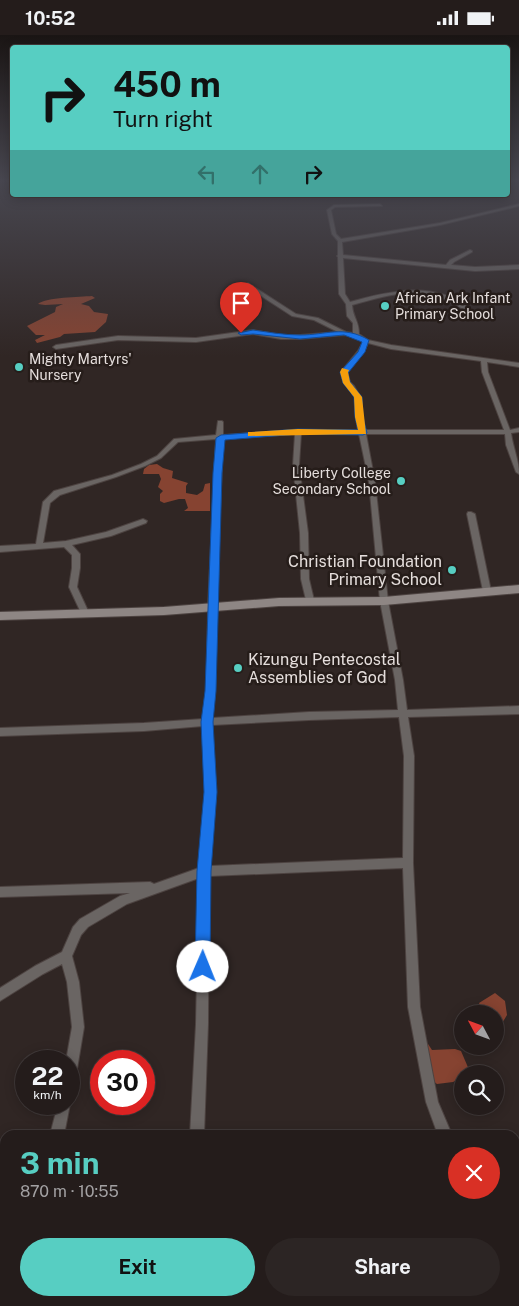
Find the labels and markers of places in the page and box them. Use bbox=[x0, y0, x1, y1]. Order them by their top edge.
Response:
pin bbox=[220, 282, 262, 333]
place label: African Ark Infant Primary School bbox=[395, 290, 511, 322]
marker: African Ark Infant Primary School bbox=[379, 300, 391, 312]
place label: Mighty Martyrs' Nursery bbox=[29, 351, 132, 383]
marker: Mighty Martyrs' Nursery bbox=[13, 361, 25, 373]
place label: Liberty College Secondary School bbox=[272, 465, 391, 497]
marker: Liberty College Secondary School bbox=[395, 475, 407, 487]
place label: Christian Foundation Primary School bbox=[288, 552, 442, 589]
marker: Christian Foundation Primary School bbox=[446, 564, 458, 576]
place label: Kizungu Pentecostal Assemblies of God bbox=[248, 650, 401, 687]
marker: Kizungu Pentecostal Assemblies of God bbox=[232, 662, 244, 674]

